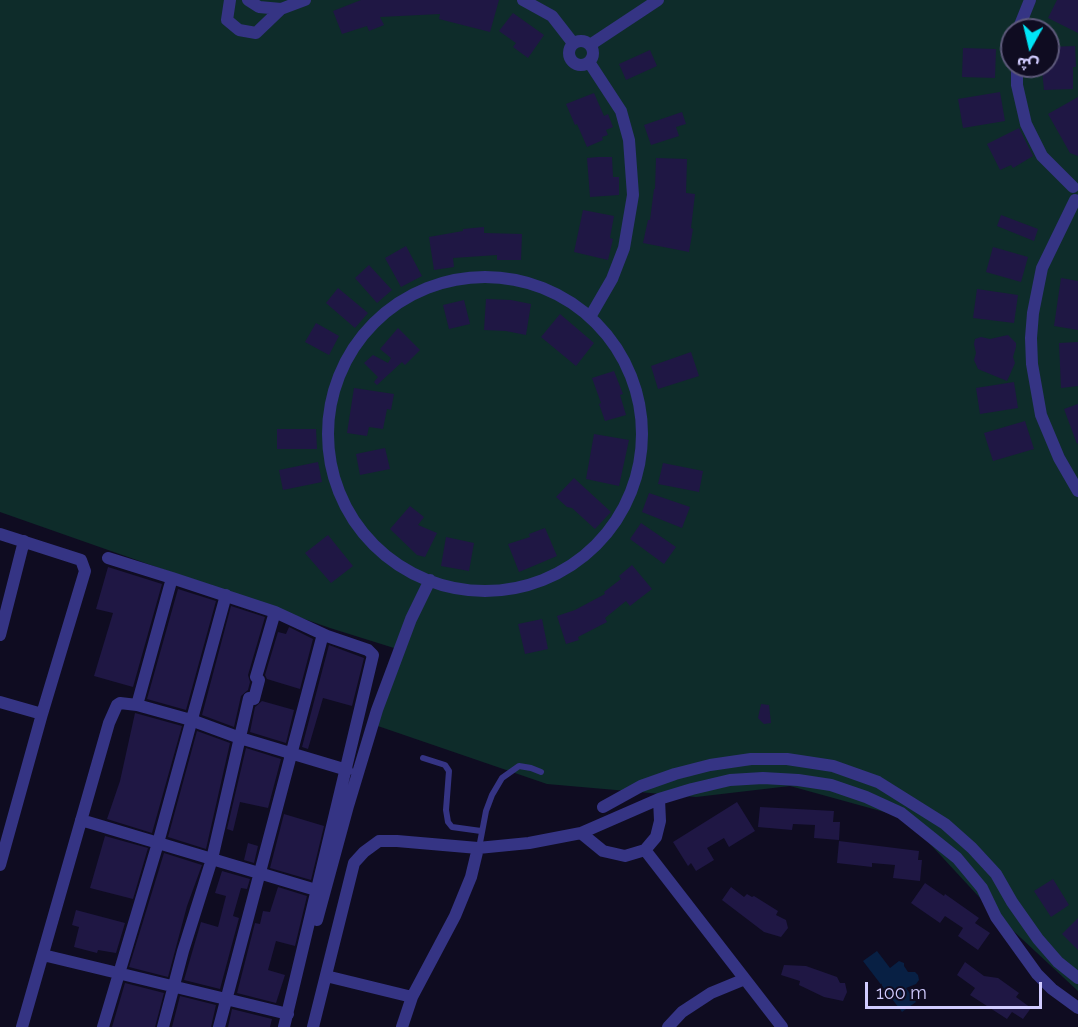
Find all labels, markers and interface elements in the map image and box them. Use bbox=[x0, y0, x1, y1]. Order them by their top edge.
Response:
north arrow bbox=[1000, 18, 1060, 78]
text: ش bbox=[1016, 53, 1040, 75]
scale bar bbox=[868, 970, 1045, 1008]
text: 100 m bbox=[876, 982, 927, 1003]

